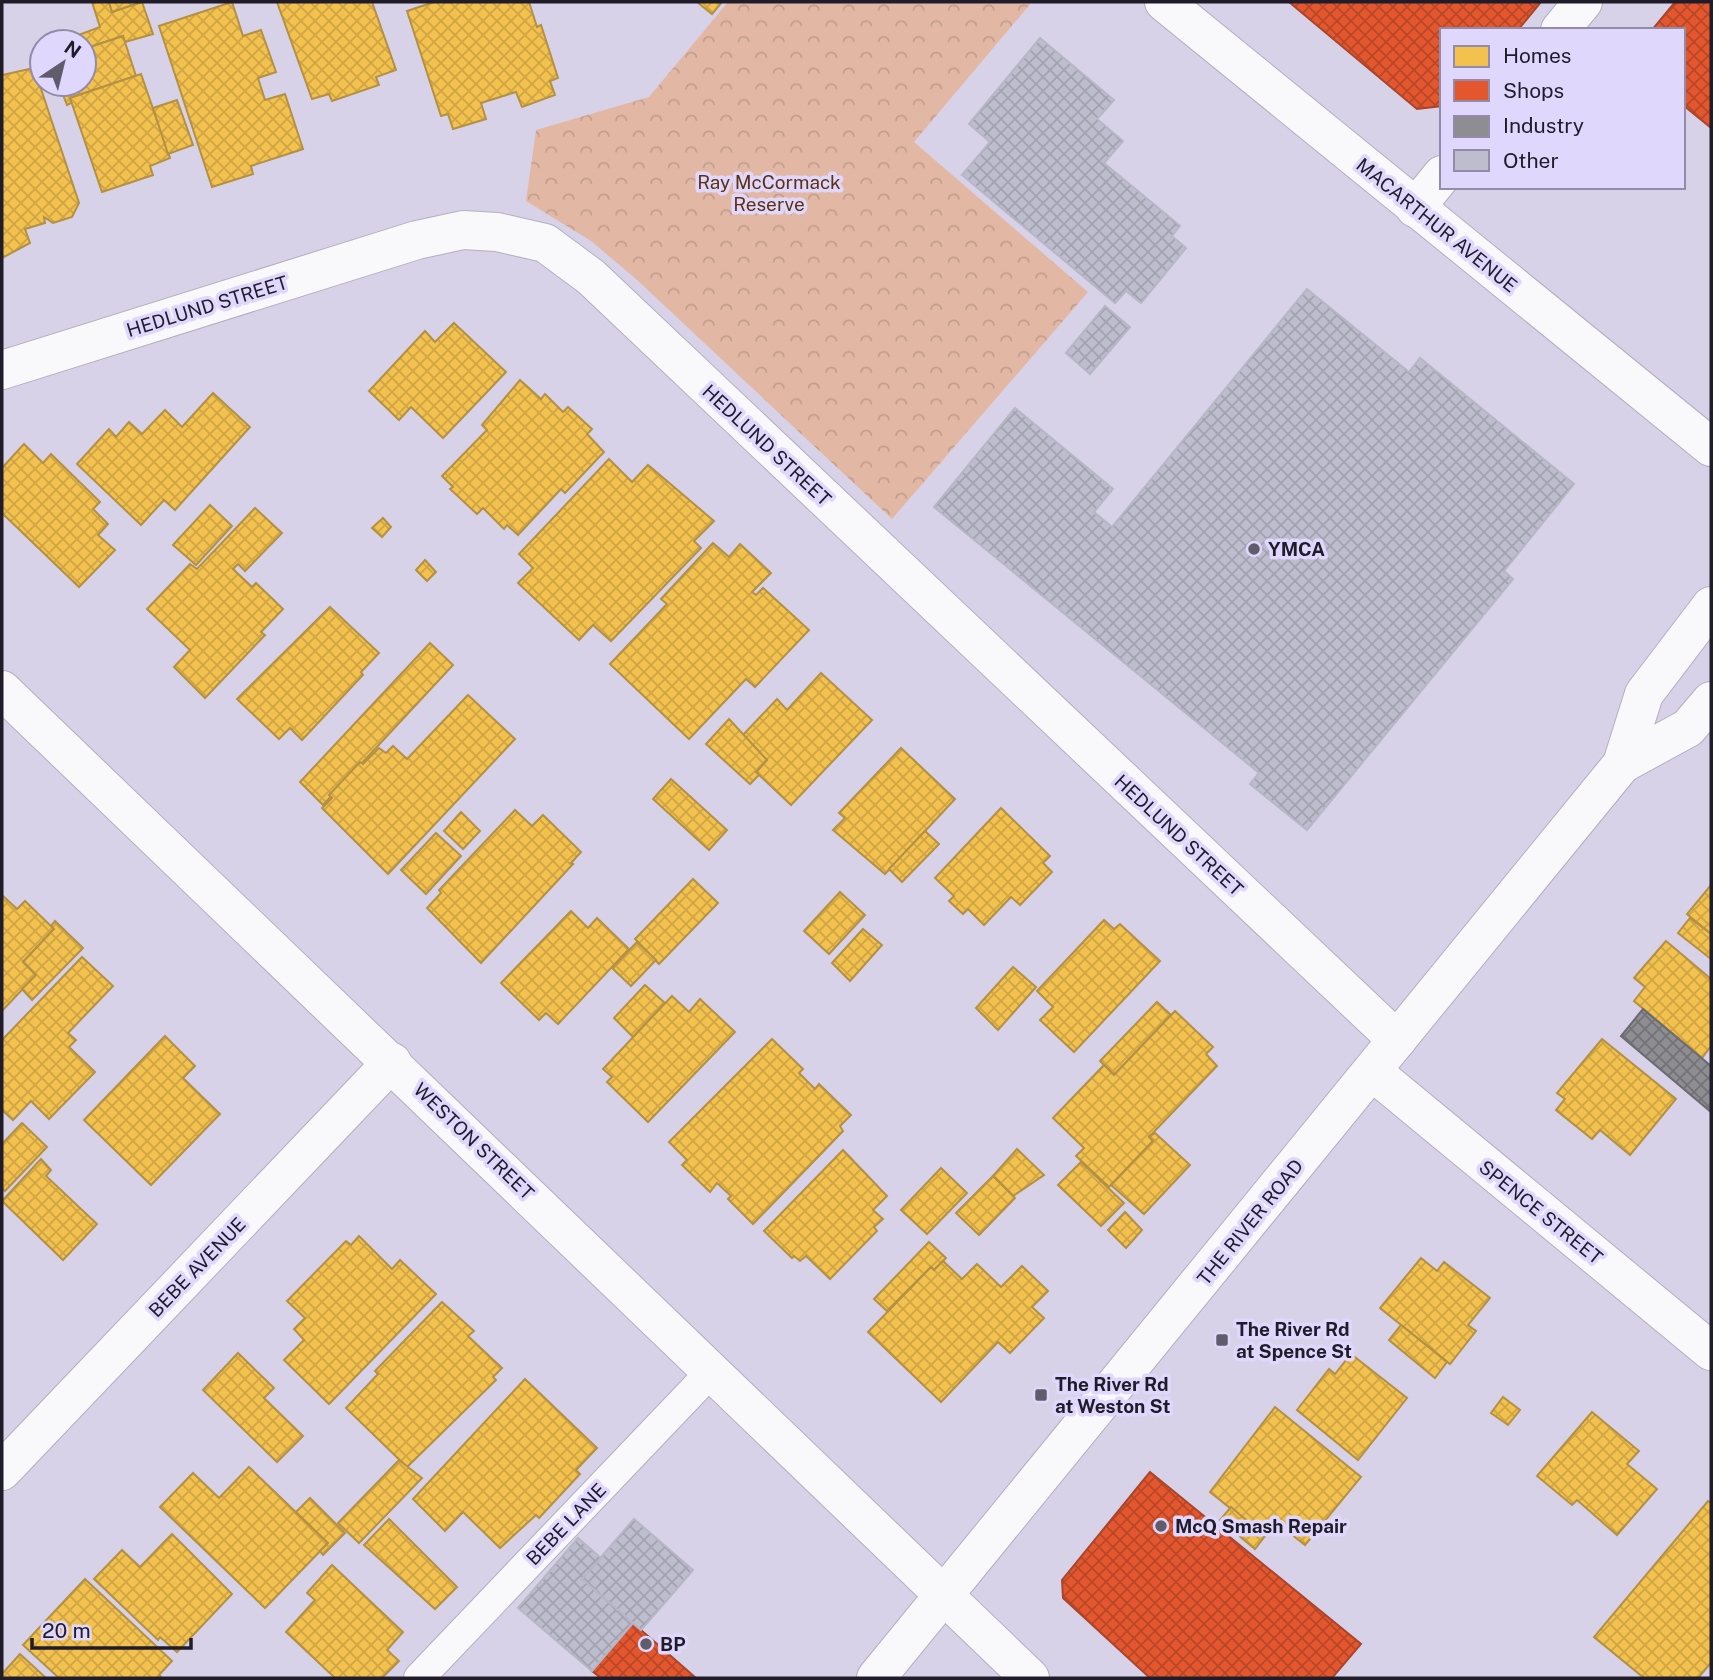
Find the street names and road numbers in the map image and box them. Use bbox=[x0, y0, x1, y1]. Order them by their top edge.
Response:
street label: MACARTHUR AVENUE bbox=[1352, 153, 1522, 297]
street label: HEDLUND STREET bbox=[124, 271, 290, 341]
street label: HEDLUND STREET bbox=[698, 380, 836, 510]
street label: HEDLUND STREET bbox=[1110, 770, 1248, 900]
street label: WESTON STREET bbox=[409, 1078, 539, 1204]
street label: THE RIVER ROAD bbox=[1193, 1155, 1307, 1289]
street label: SPENCE STREET bbox=[1475, 1156, 1607, 1268]
street label: BEBE AVENUE bbox=[144, 1213, 250, 1321]
street label: BEBE LANE bbox=[522, 1479, 610, 1569]

